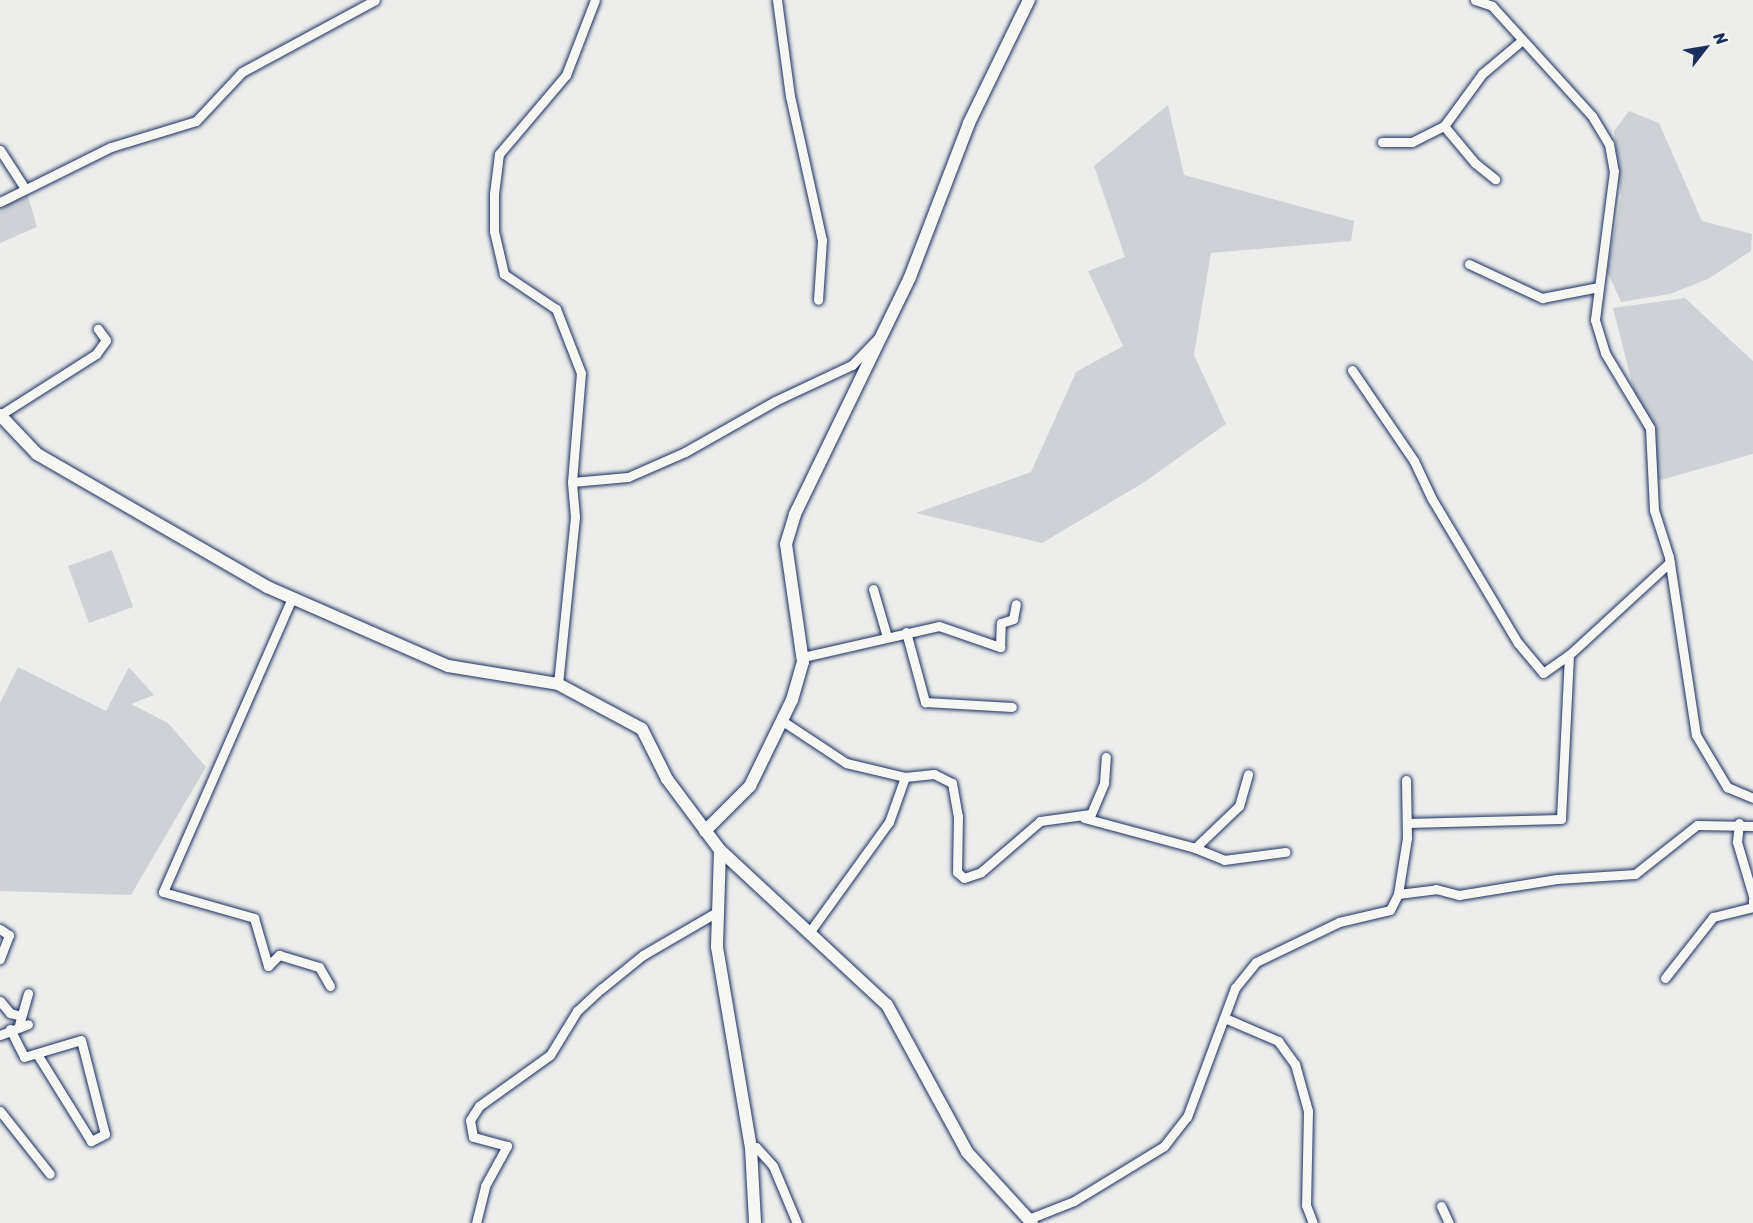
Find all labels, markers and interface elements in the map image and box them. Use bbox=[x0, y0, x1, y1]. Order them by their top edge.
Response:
north arrow bbox=[1675, 18, 1735, 78]
text: N bbox=[1706, 26, 1736, 51]

